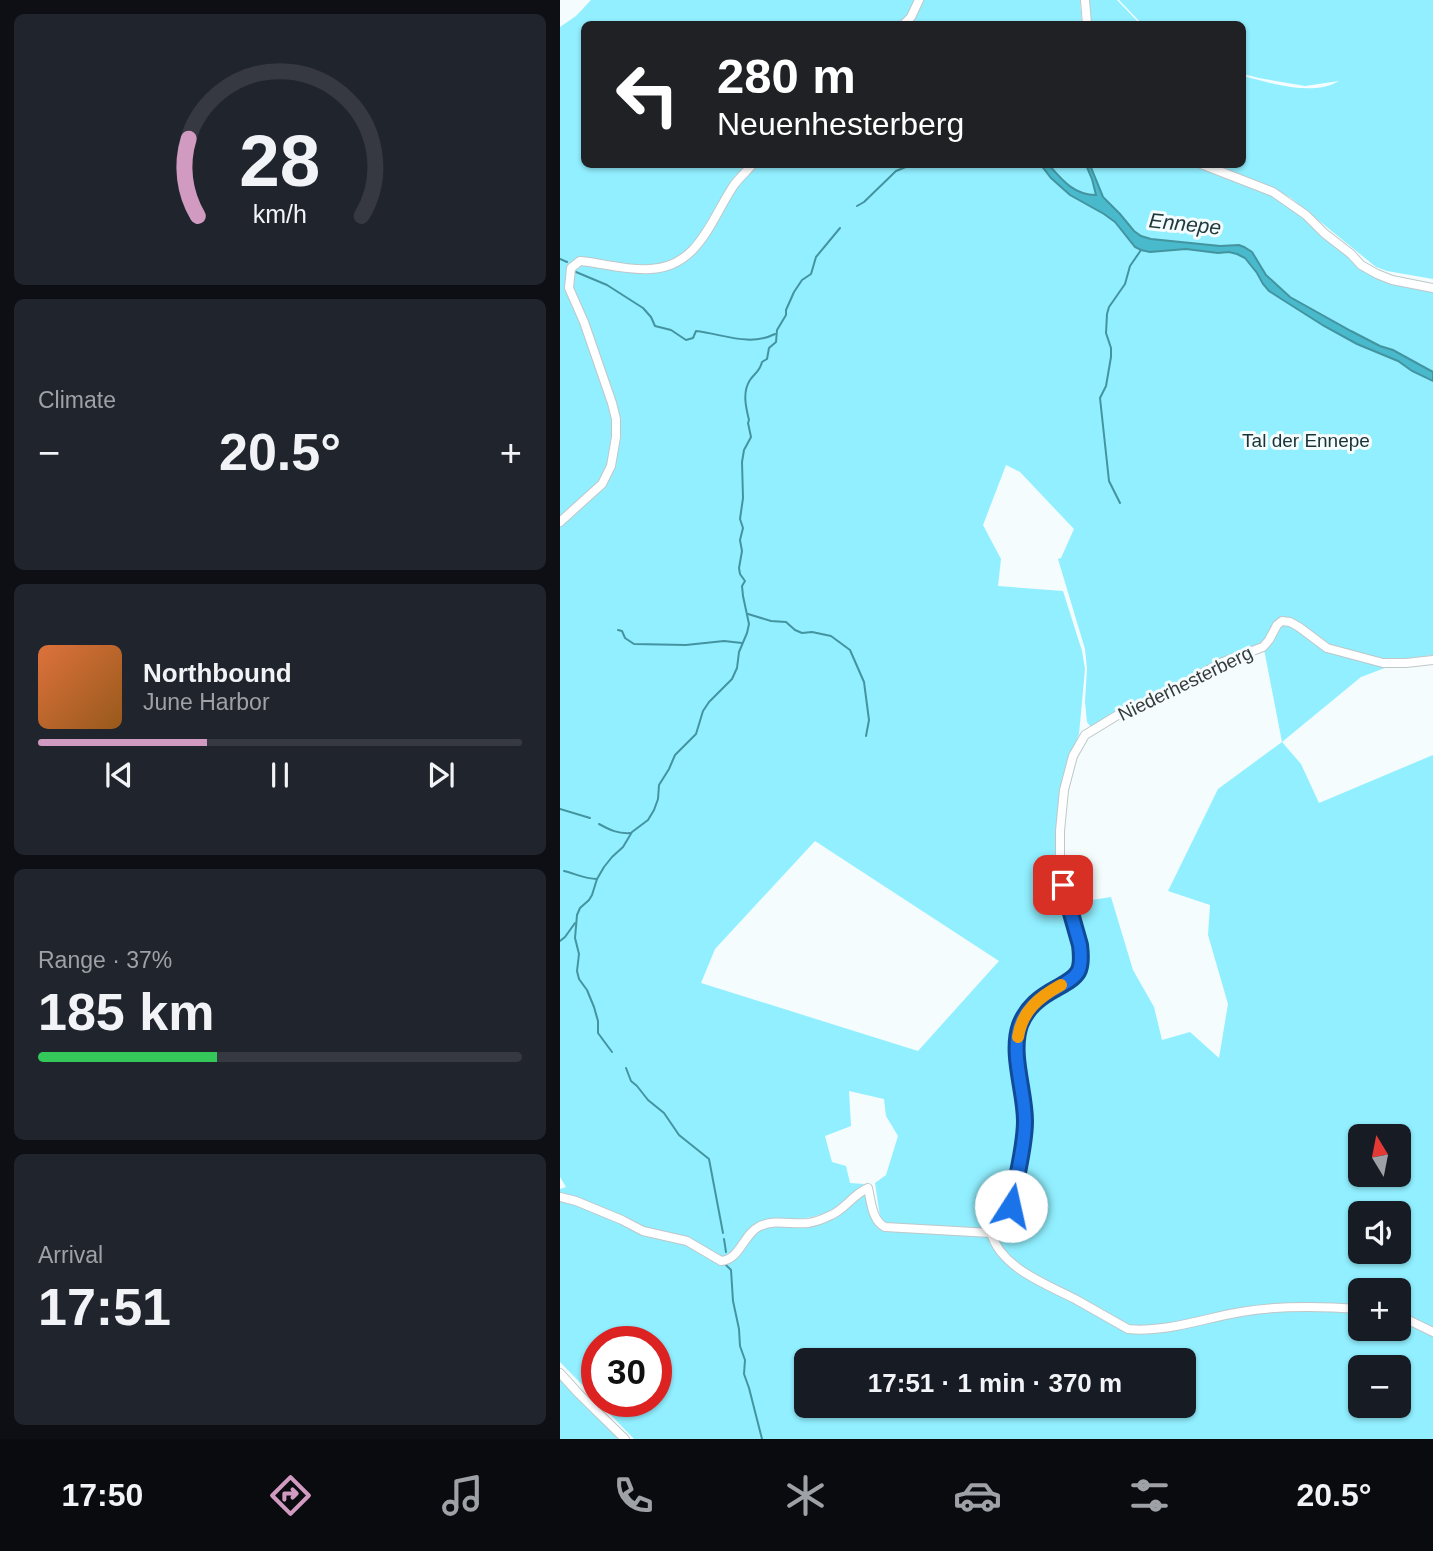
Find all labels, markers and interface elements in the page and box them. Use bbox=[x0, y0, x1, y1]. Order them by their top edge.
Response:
icon: left bbox=[602, 49, 693, 140]
text: 280 m bbox=[717, 49, 856, 103]
text: Neuenhesterberg bbox=[717, 106, 964, 142]
text: 28 bbox=[240, 120, 320, 201]
text: km/h bbox=[253, 199, 307, 227]
water label: Ennepe bbox=[1148, 208, 1222, 239]
text: Climate bbox=[38, 387, 116, 413]
text: 20.5° bbox=[219, 423, 341, 481]
park label: Tal der Ennepe bbox=[1242, 430, 1370, 451]
text: − bbox=[38, 432, 60, 474]
text: + bbox=[500, 432, 522, 474]
street label: Niederhesterberg bbox=[1115, 642, 1256, 725]
text: Northbound bbox=[143, 658, 292, 688]
text: June Harbor bbox=[143, 689, 270, 715]
icon: previous bbox=[100, 756, 138, 794]
icon: pause bbox=[261, 756, 299, 794]
icon: next bbox=[422, 756, 460, 794]
pin bbox=[1033, 855, 1093, 915]
icon: arrive bbox=[1044, 866, 1082, 904]
text: Range · 37% bbox=[38, 947, 172, 973]
text: 185 km bbox=[38, 983, 214, 1041]
north arrow bbox=[1348, 1124, 1410, 1186]
map controls bbox=[1348, 1124, 1411, 1418]
position arrow bbox=[974, 1169, 1048, 1243]
button: sound bbox=[1348, 1201, 1411, 1264]
text: Arrival bbox=[38, 1242, 103, 1268]
text: 17:51 bbox=[38, 1278, 171, 1336]
button: + bbox=[1348, 1278, 1411, 1341]
speed limit sign: 30 bbox=[581, 1326, 672, 1417]
button: − bbox=[1348, 1355, 1411, 1418]
text: 17:51 · 1 min · 370 m bbox=[868, 1368, 1122, 1398]
icon: directions bbox=[266, 1471, 315, 1520]
icon: music bbox=[438, 1471, 487, 1520]
icon: phone bbox=[609, 1471, 658, 1520]
icon: climate bbox=[781, 1471, 830, 1520]
icon: car bbox=[953, 1471, 1002, 1520]
icon: filters bbox=[1125, 1471, 1174, 1520]
text: 17:50 bbox=[61, 1477, 143, 1513]
text: 20.5° bbox=[1296, 1477, 1372, 1513]

